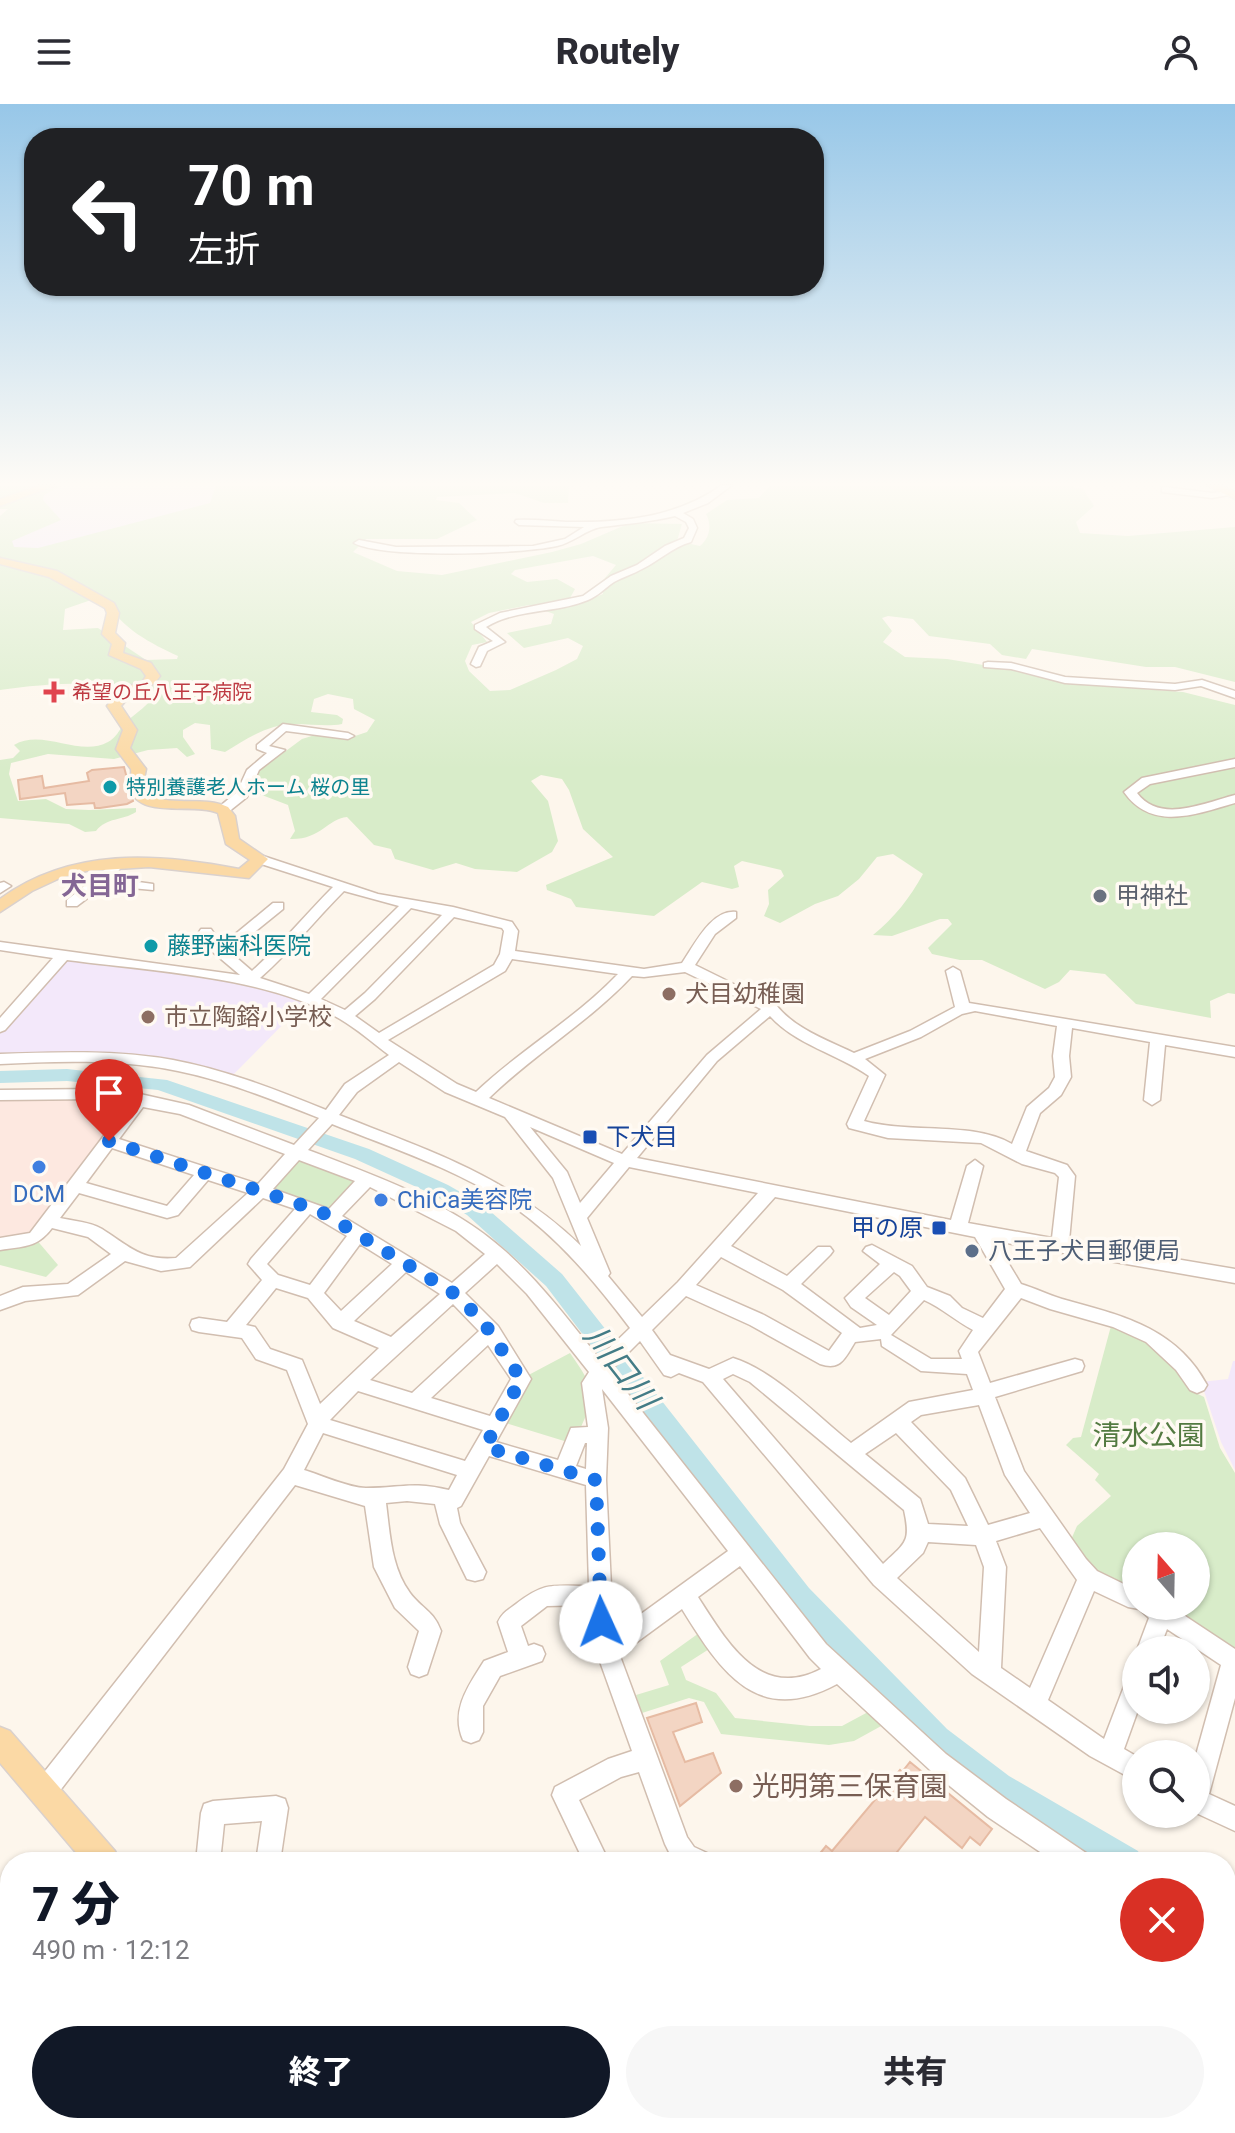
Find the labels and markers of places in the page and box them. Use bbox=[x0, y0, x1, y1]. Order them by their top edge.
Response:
place label: 希望の丘八王子病院 bbox=[72, 680, 252, 704]
marker: 希望の丘八王子病院 bbox=[43, 681, 65, 703]
place label: 特別養護老人ホーム 桜の里 bbox=[126, 775, 370, 799]
marker: 特別養護老人ホーム 桜の里 bbox=[101, 778, 119, 796]
place label: 甲神社 bbox=[1116, 882, 1188, 910]
marker: 甲神社 bbox=[1091, 887, 1109, 905]
place label: 藤野歯科医院 bbox=[167, 932, 311, 960]
marker: 藤野歯科医院 bbox=[142, 937, 160, 955]
place label: 犬目幼稚園 bbox=[685, 980, 805, 1008]
marker: 犬目幼稚園 bbox=[660, 985, 678, 1003]
place label: 市立陶鎔小学校 bbox=[164, 1003, 332, 1031]
marker: 市立陶鎔小学校 bbox=[139, 1008, 157, 1026]
pin bbox=[75, 1059, 143, 1141]
place label: 下犬目 bbox=[606, 1123, 678, 1151]
marker: 下犬目 bbox=[581, 1128, 599, 1146]
marker: DCM bbox=[30, 1158, 48, 1176]
place label: DCM bbox=[13, 1180, 65, 1208]
place label: ChiCa美容院 bbox=[397, 1186, 532, 1214]
marker: ChiCa美容院 bbox=[372, 1191, 390, 1209]
place label: 甲の原 bbox=[851, 1214, 923, 1242]
marker: 甲の原 bbox=[930, 1219, 948, 1237]
place label: 八王子犬目郵便局 bbox=[988, 1237, 1180, 1265]
marker: 八王子犬目郵便局 bbox=[963, 1242, 981, 1260]
place label: 光明第三保育園 bbox=[752, 1770, 948, 1803]
marker: 光明第三保育園 bbox=[727, 1777, 745, 1795]

